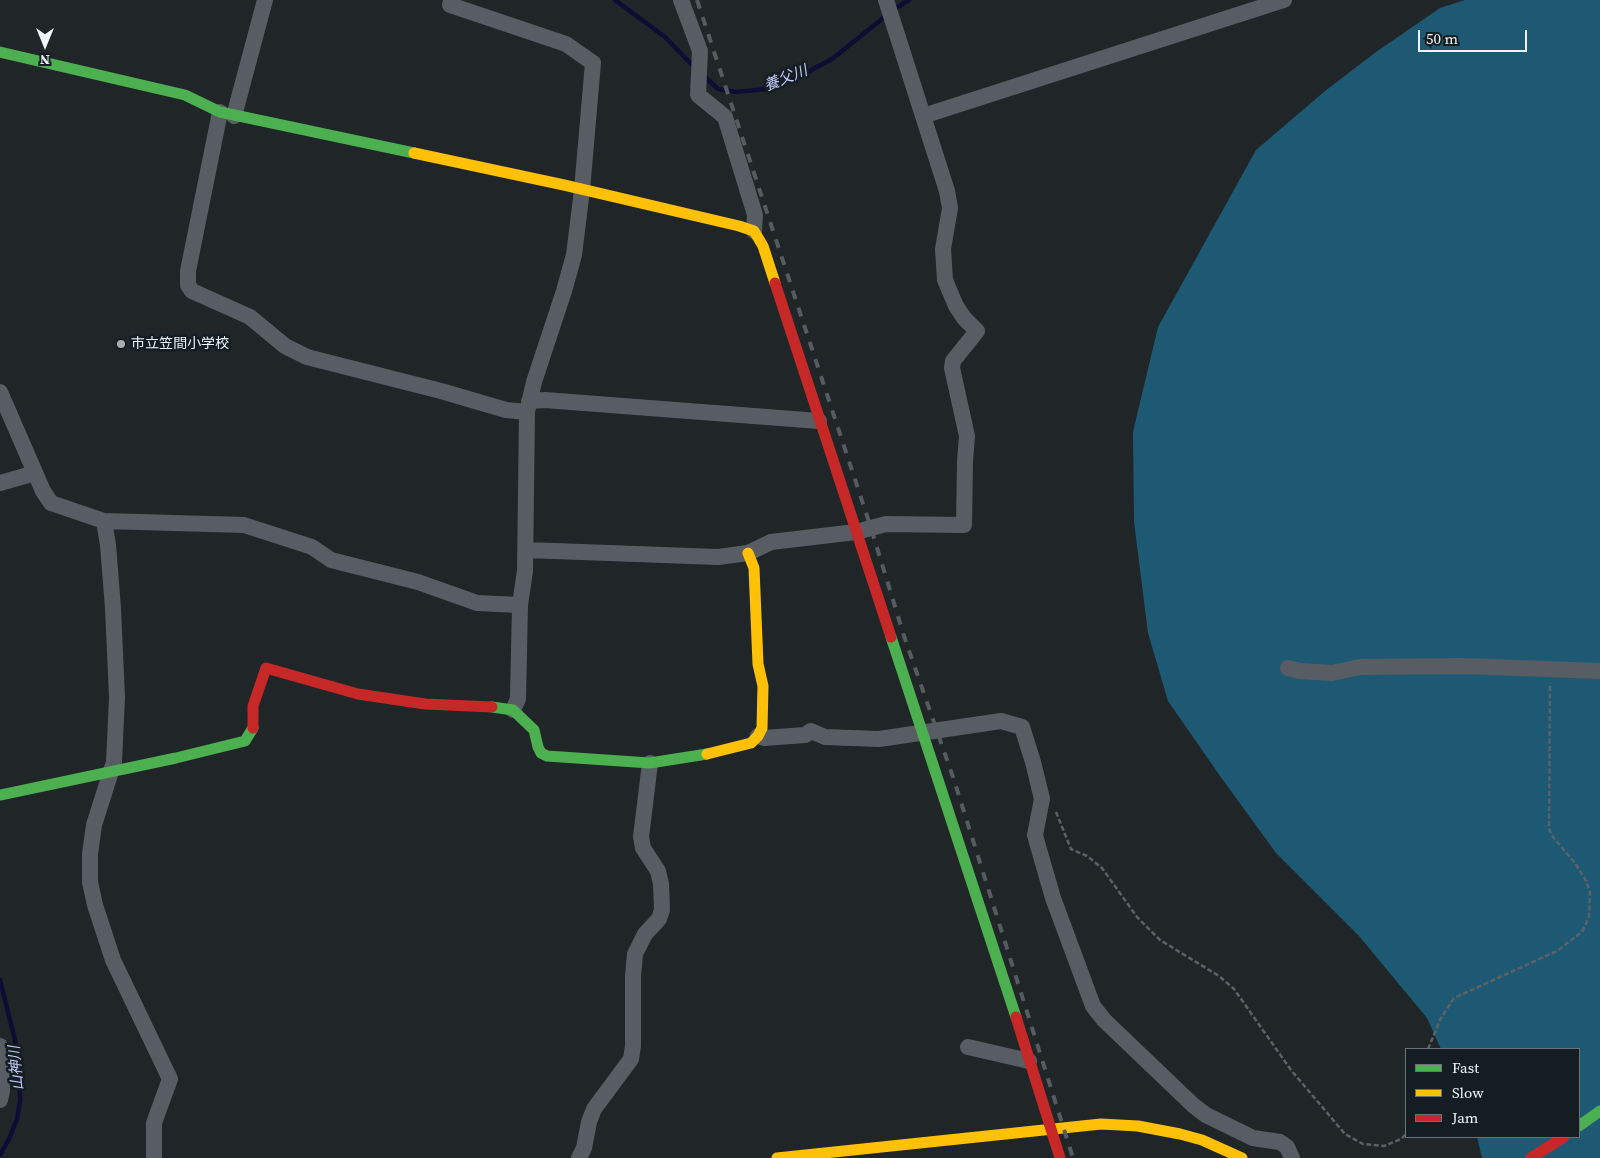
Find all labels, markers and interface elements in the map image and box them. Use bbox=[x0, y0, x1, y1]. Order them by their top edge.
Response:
north arrow bbox=[20, 20, 70, 70]
scale bar bbox=[1420, 20, 1529, 52]
text: 50 m bbox=[1426, 28, 1458, 49]
text: N bbox=[40, 50, 50, 70]
water label: 養父川 bbox=[762, 62, 810, 96]
place label: 市立笠間小学校 bbox=[131, 336, 229, 352]
marker: 市立笠間小学校 bbox=[115, 338, 127, 350]
water label: 山神川 bbox=[6, 1045, 28, 1091]
legend bbox=[1405, 1048, 1580, 1138]
text: Fast bbox=[1452, 1057, 1479, 1078]
text: Slow bbox=[1452, 1082, 1484, 1103]
text: Jam bbox=[1452, 1107, 1478, 1128]

